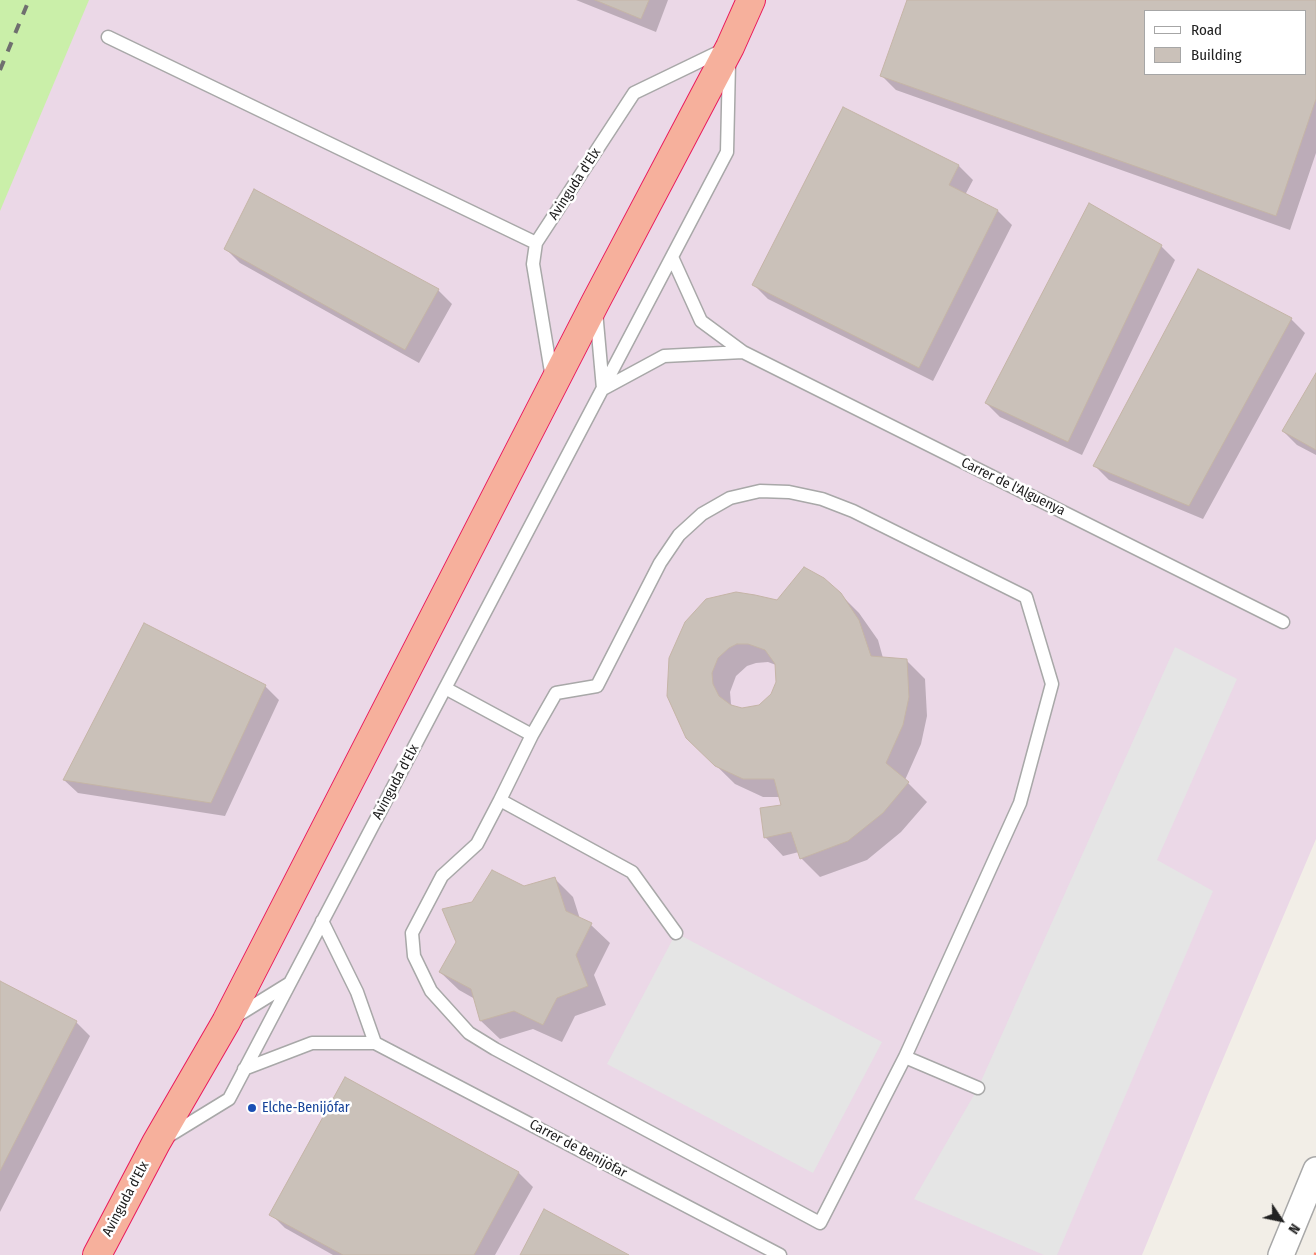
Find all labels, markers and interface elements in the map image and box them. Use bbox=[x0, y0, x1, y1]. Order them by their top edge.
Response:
legend bbox=[1144, 10, 1306, 75]
text: Road bbox=[1191, 21, 1222, 39]
text: Building bbox=[1191, 46, 1242, 64]
street label: Avinguda d'Elx bbox=[545, 145, 605, 223]
street label: Carrer de l'Alguenya bbox=[958, 454, 1068, 520]
street label: Avinguda d'Elx bbox=[369, 742, 423, 822]
place label: Elche-Benijófar bbox=[262, 1100, 350, 1116]
marker: Elche-Benijófar bbox=[246, 1102, 258, 1114]
street label: Carrer de Benijòfar bbox=[526, 1116, 630, 1182]
street label: Avinguda d'Elx bbox=[99, 1159, 153, 1239]
north arrow bbox=[1256, 1195, 1306, 1245]
text: N bbox=[1284, 1220, 1303, 1237]

